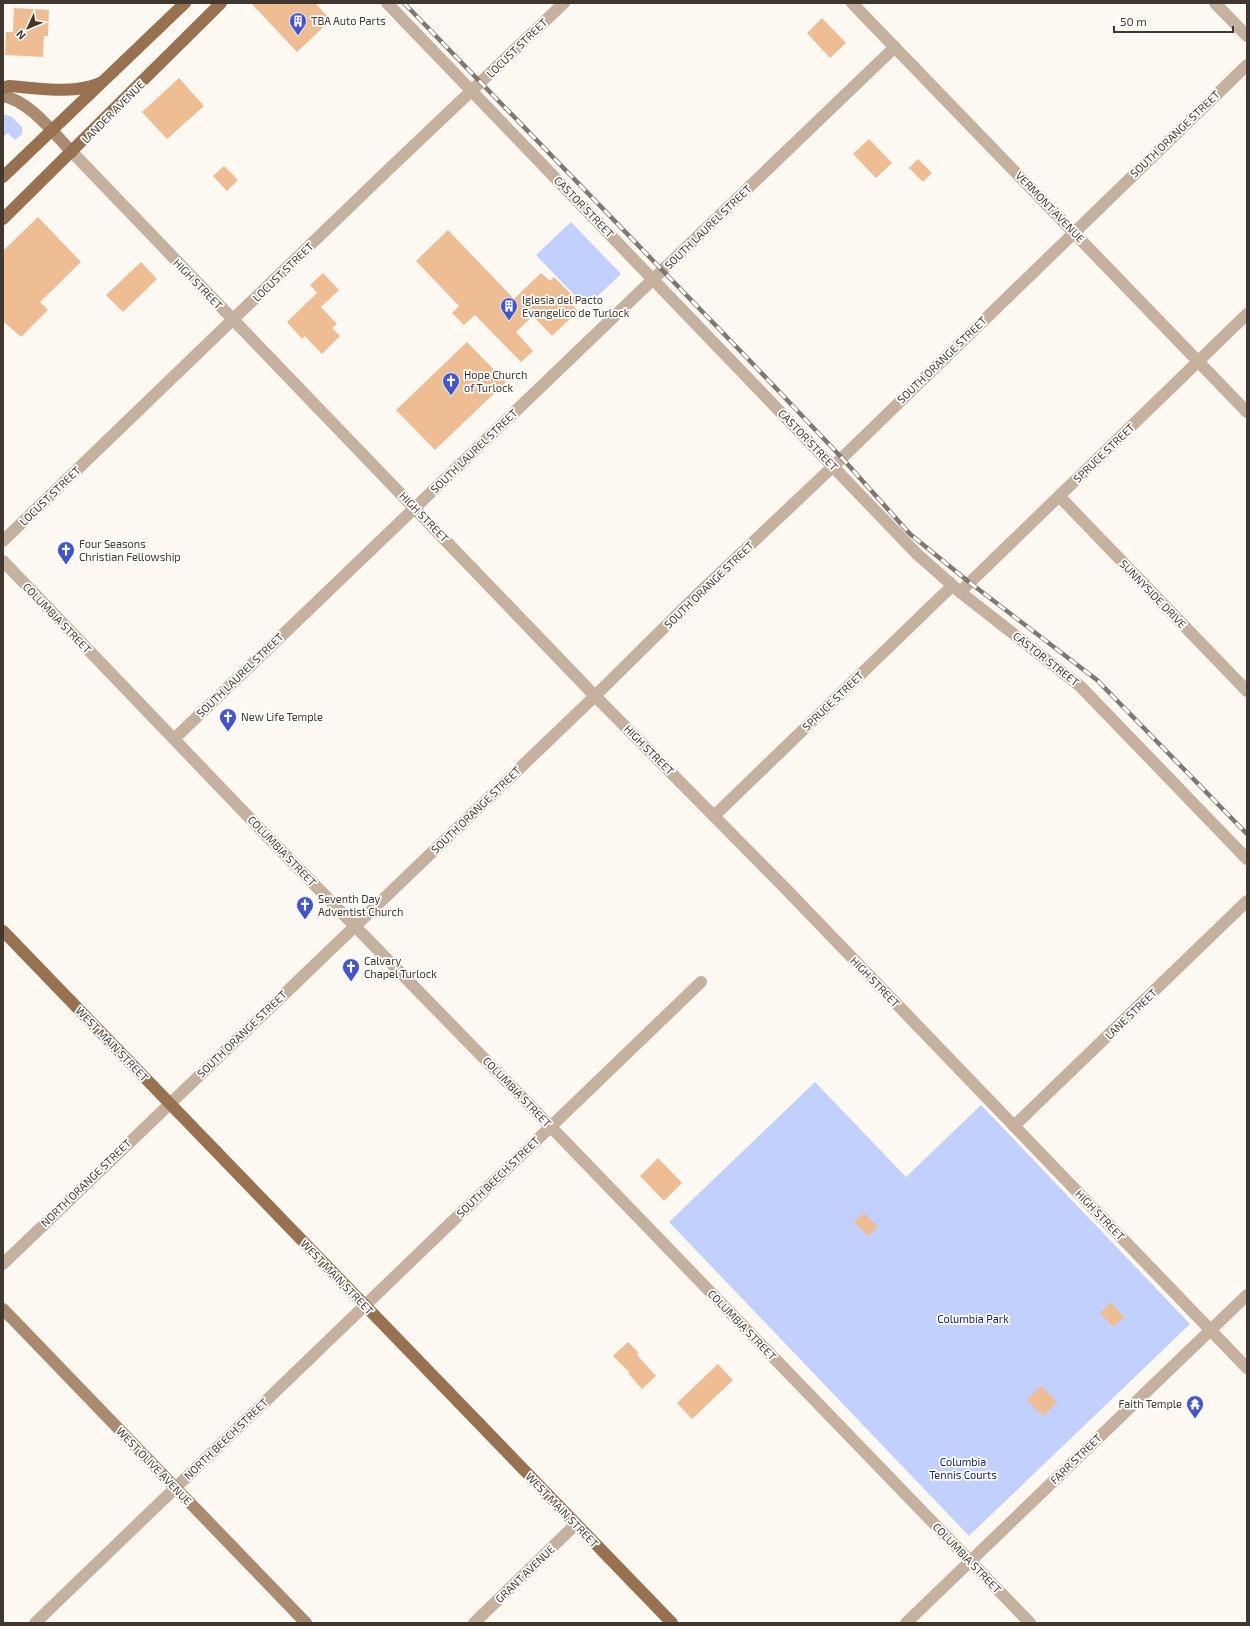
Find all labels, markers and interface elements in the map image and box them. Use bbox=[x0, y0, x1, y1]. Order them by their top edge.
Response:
north arrow bbox=[8, 8, 48, 48]
scale bar bbox=[1114, 8, 1233, 34]
building icon: TBA Auto Parts bbox=[288, 11, 308, 36]
place label: TBA Auto Parts bbox=[311, 14, 386, 27]
text: 50 m bbox=[1120, 14, 1147, 28]
street label: LOCUST STREET bbox=[484, 15, 550, 80]
text: N bbox=[13, 28, 28, 43]
street label: LANDER AVENUE bbox=[79, 78, 147, 146]
street label: SOUTH ORANGE STREET bbox=[1127, 87, 1223, 180]
street label: VERMONT AVENUE bbox=[1013, 169, 1087, 245]
street label: CASTOR STREET bbox=[552, 173, 617, 240]
street label: SOUTH LAUREL STREET bbox=[662, 181, 754, 272]
street label: LOCUST STREET bbox=[250, 239, 316, 304]
street label: HIGH STREET bbox=[171, 256, 226, 312]
place label: Iglesia del Pacto Evangelico de Turlock bbox=[522, 293, 630, 319]
building icon: Iglesia del Pacto Evangelico de Turlock bbox=[499, 296, 519, 321]
street label: SOUTH ORANGE STREET bbox=[894, 313, 990, 406]
place label: Hope Church of Turlock bbox=[464, 368, 527, 394]
church icon: Hope Church of Turlock bbox=[441, 371, 461, 396]
street label: SOUTH LAUREL STREET bbox=[428, 405, 520, 496]
street label: CASTOR STREET bbox=[776, 406, 841, 473]
street label: SPRUCE STREET bbox=[1070, 420, 1137, 485]
street label: LOCUST STREET bbox=[17, 463, 83, 528]
street label: HIGH STREET bbox=[397, 489, 452, 545]
place label: Four Seasons Christian Fellowship bbox=[79, 537, 181, 563]
street label: SOUTH ORANGE STREET bbox=[661, 538, 757, 631]
church icon: Four Seasons Christian Fellowship bbox=[56, 540, 76, 565]
street label: SUNNYSIDE DRIVE bbox=[1117, 557, 1189, 631]
street label: COLUMBIA STREET bbox=[20, 580, 95, 656]
street label: SOUTH LAUREL STREET bbox=[194, 629, 286, 720]
street label: CASTOR STREET bbox=[1011, 629, 1082, 689]
street label: SPRUCE STREET bbox=[799, 668, 866, 733]
church icon: New Life Temple bbox=[218, 707, 238, 732]
place label: New Life Temple bbox=[241, 710, 323, 723]
street label: HIGH STREET bbox=[622, 722, 677, 778]
street label: SOUTH ORANGE STREET bbox=[428, 763, 524, 856]
street label: COLUMBIA STREET bbox=[245, 813, 320, 889]
place label: Seventh Day Adventist Church bbox=[318, 892, 403, 918]
church icon: Seventh Day Adventist Church bbox=[295, 895, 315, 920]
place label: Calvary Chapel Turlock bbox=[364, 954, 437, 980]
street label: HIGH STREET bbox=[848, 954, 903, 1010]
church icon: Calvary Chapel Turlock bbox=[341, 957, 361, 982]
street label: LANE STREET bbox=[1102, 985, 1160, 1042]
street label: SOUTH ORANGE STREET bbox=[194, 987, 290, 1080]
street label: WEST MAIN STREET bbox=[73, 1004, 152, 1084]
street label: COLUMBIA STREET bbox=[480, 1054, 555, 1130]
street label: SOUTH BEECH STREET bbox=[453, 1133, 542, 1220]
street label: NORTH ORANGE STREET bbox=[38, 1136, 134, 1229]
street label: HIGH STREET bbox=[1073, 1187, 1128, 1243]
street label: WEST MAIN STREET bbox=[298, 1237, 377, 1317]
street label: COLUMBIA STREET bbox=[705, 1287, 780, 1363]
park label: Columbia Park bbox=[937, 1312, 1009, 1325]
temple icon: Faith Temple bbox=[1185, 1394, 1205, 1419]
street label: NORTH BEECH STREET bbox=[181, 1395, 271, 1482]
place label: Faith Temple bbox=[1119, 1397, 1182, 1410]
street label: WEST OLIVE AVENUE bbox=[114, 1424, 195, 1507]
street label: FARR STREET bbox=[1047, 1431, 1104, 1486]
park label: Columbia Tennis Courts bbox=[929, 1455, 997, 1481]
street label: WEST MAIN STREET bbox=[523, 1470, 602, 1550]
street label: COLUMBIA STREET bbox=[930, 1520, 1005, 1596]
street label: GRANT AVENUE bbox=[492, 1542, 557, 1605]

